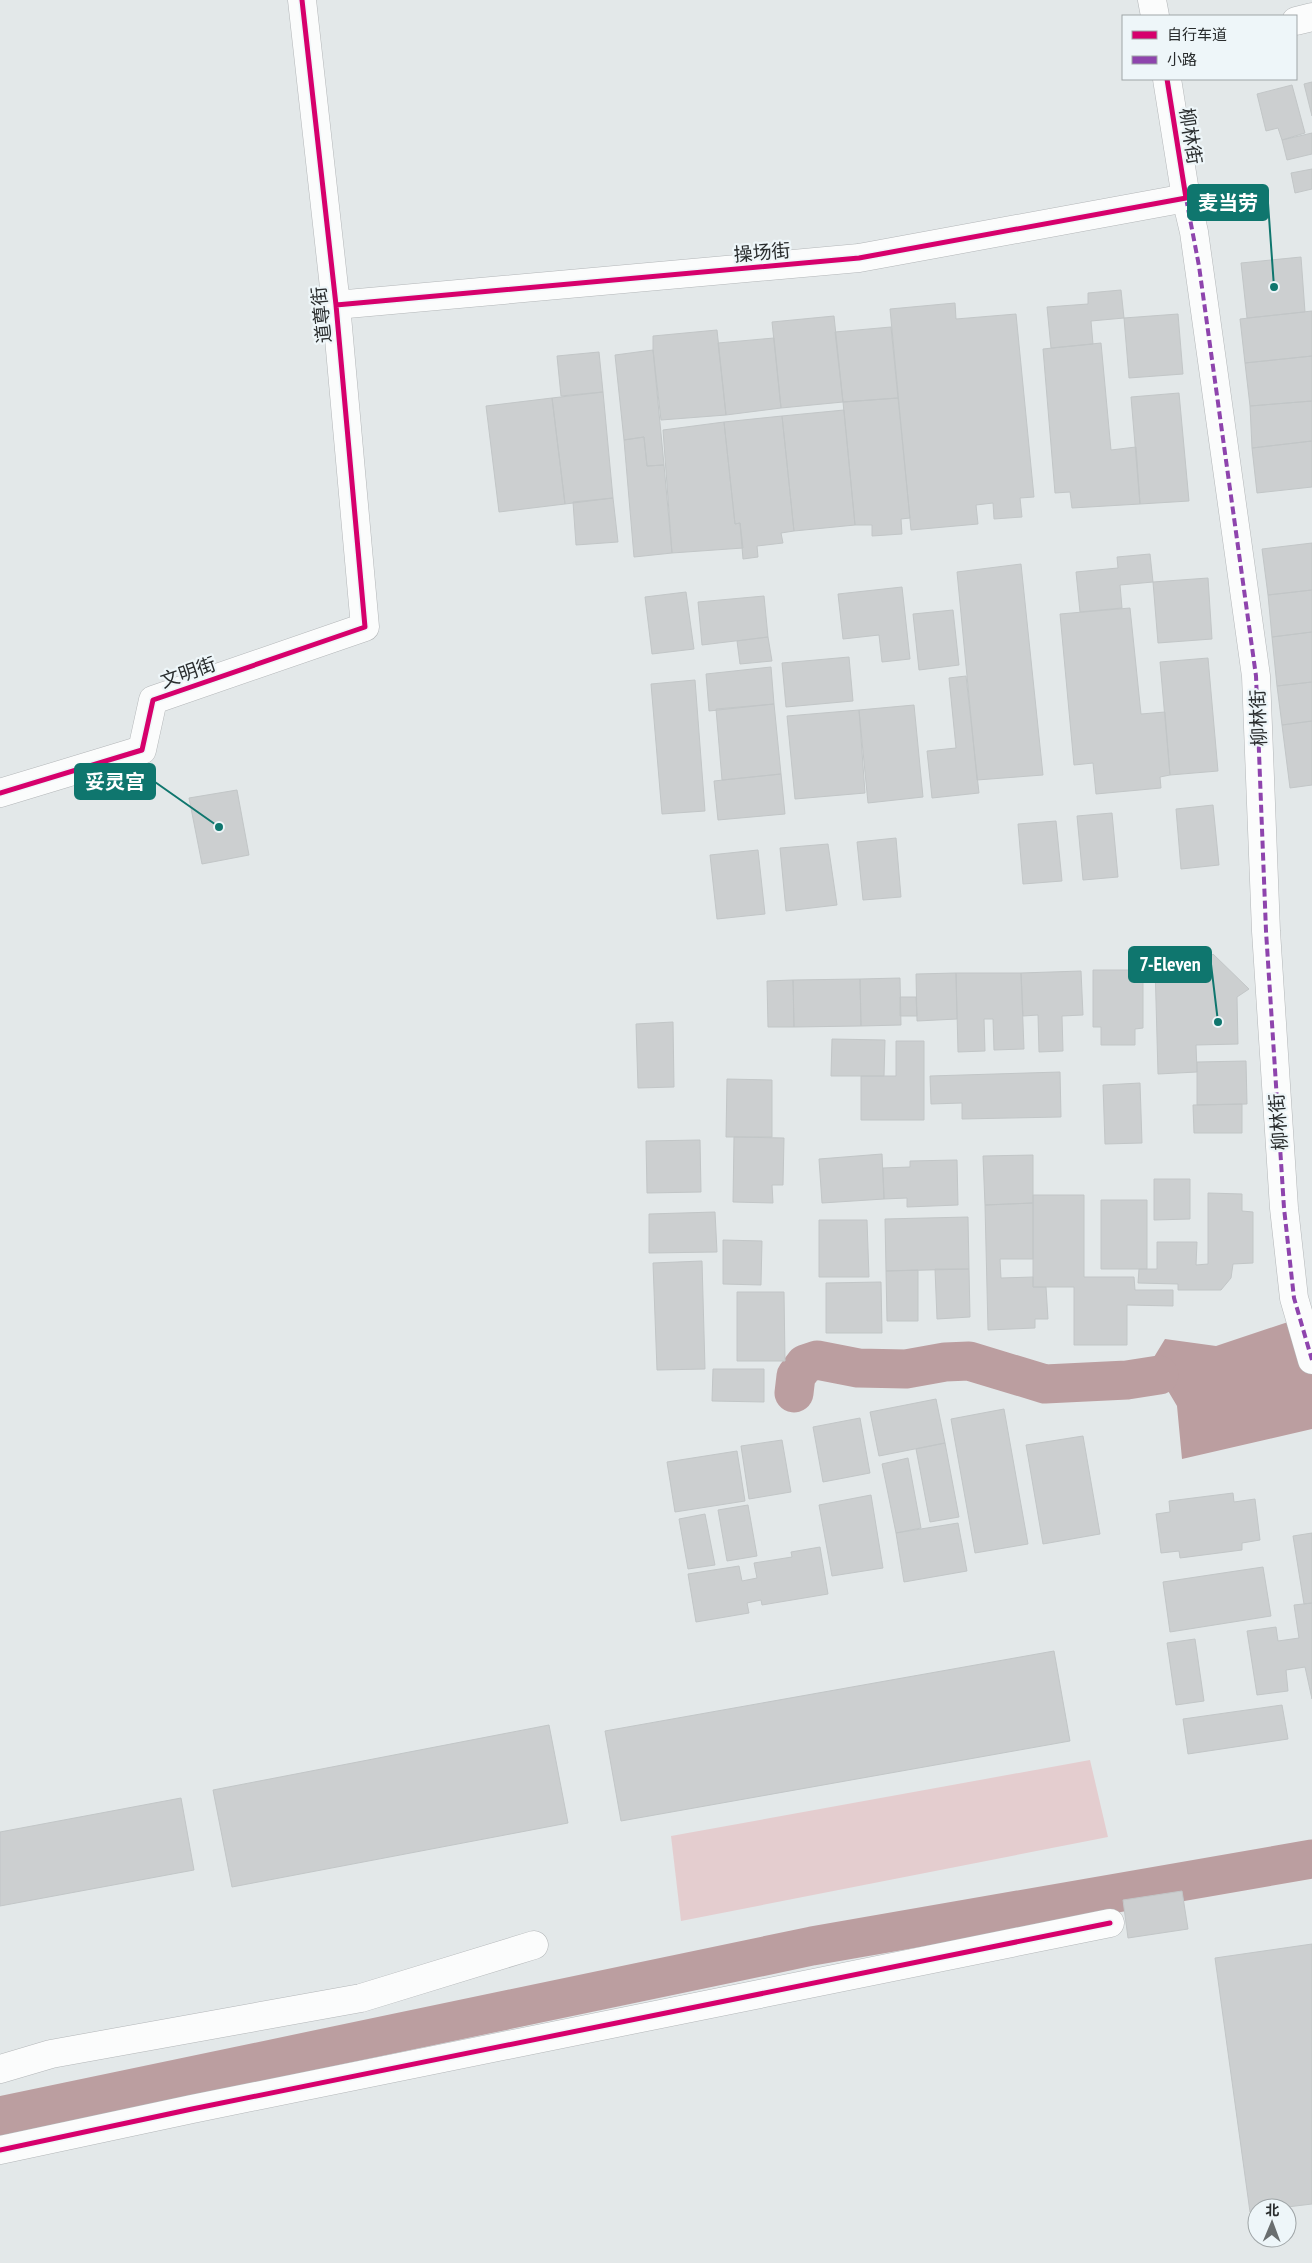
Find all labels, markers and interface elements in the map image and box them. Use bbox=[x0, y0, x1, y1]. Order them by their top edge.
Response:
legend bbox=[1122, 15, 1297, 80]
text: 自行车道 bbox=[1167, 25, 1227, 44]
text: 小路 bbox=[1167, 50, 1197, 69]
street label: 柳林街 bbox=[1175, 106, 1207, 166]
callout: 麦当劳 bbox=[1188, 185, 1268, 220]
text: 麦当劳 bbox=[1198, 190, 1258, 216]
street label: 操场街 bbox=[733, 238, 791, 266]
street label: 道尊街 bbox=[306, 285, 336, 345]
street label: 文明街 bbox=[157, 651, 219, 693]
street label: 柳林街 bbox=[1245, 689, 1271, 747]
callout: 妥灵宫 bbox=[75, 764, 155, 799]
text: 妥灵宫 bbox=[85, 769, 145, 795]
callout: 7-Eleven bbox=[1129, 947, 1211, 982]
text: 7-Eleven bbox=[1139, 951, 1201, 977]
street label: 柳林街 bbox=[1264, 1093, 1292, 1151]
north arrow bbox=[1247, 2198, 1297, 2248]
text: 北 bbox=[1265, 2201, 1279, 2219]

